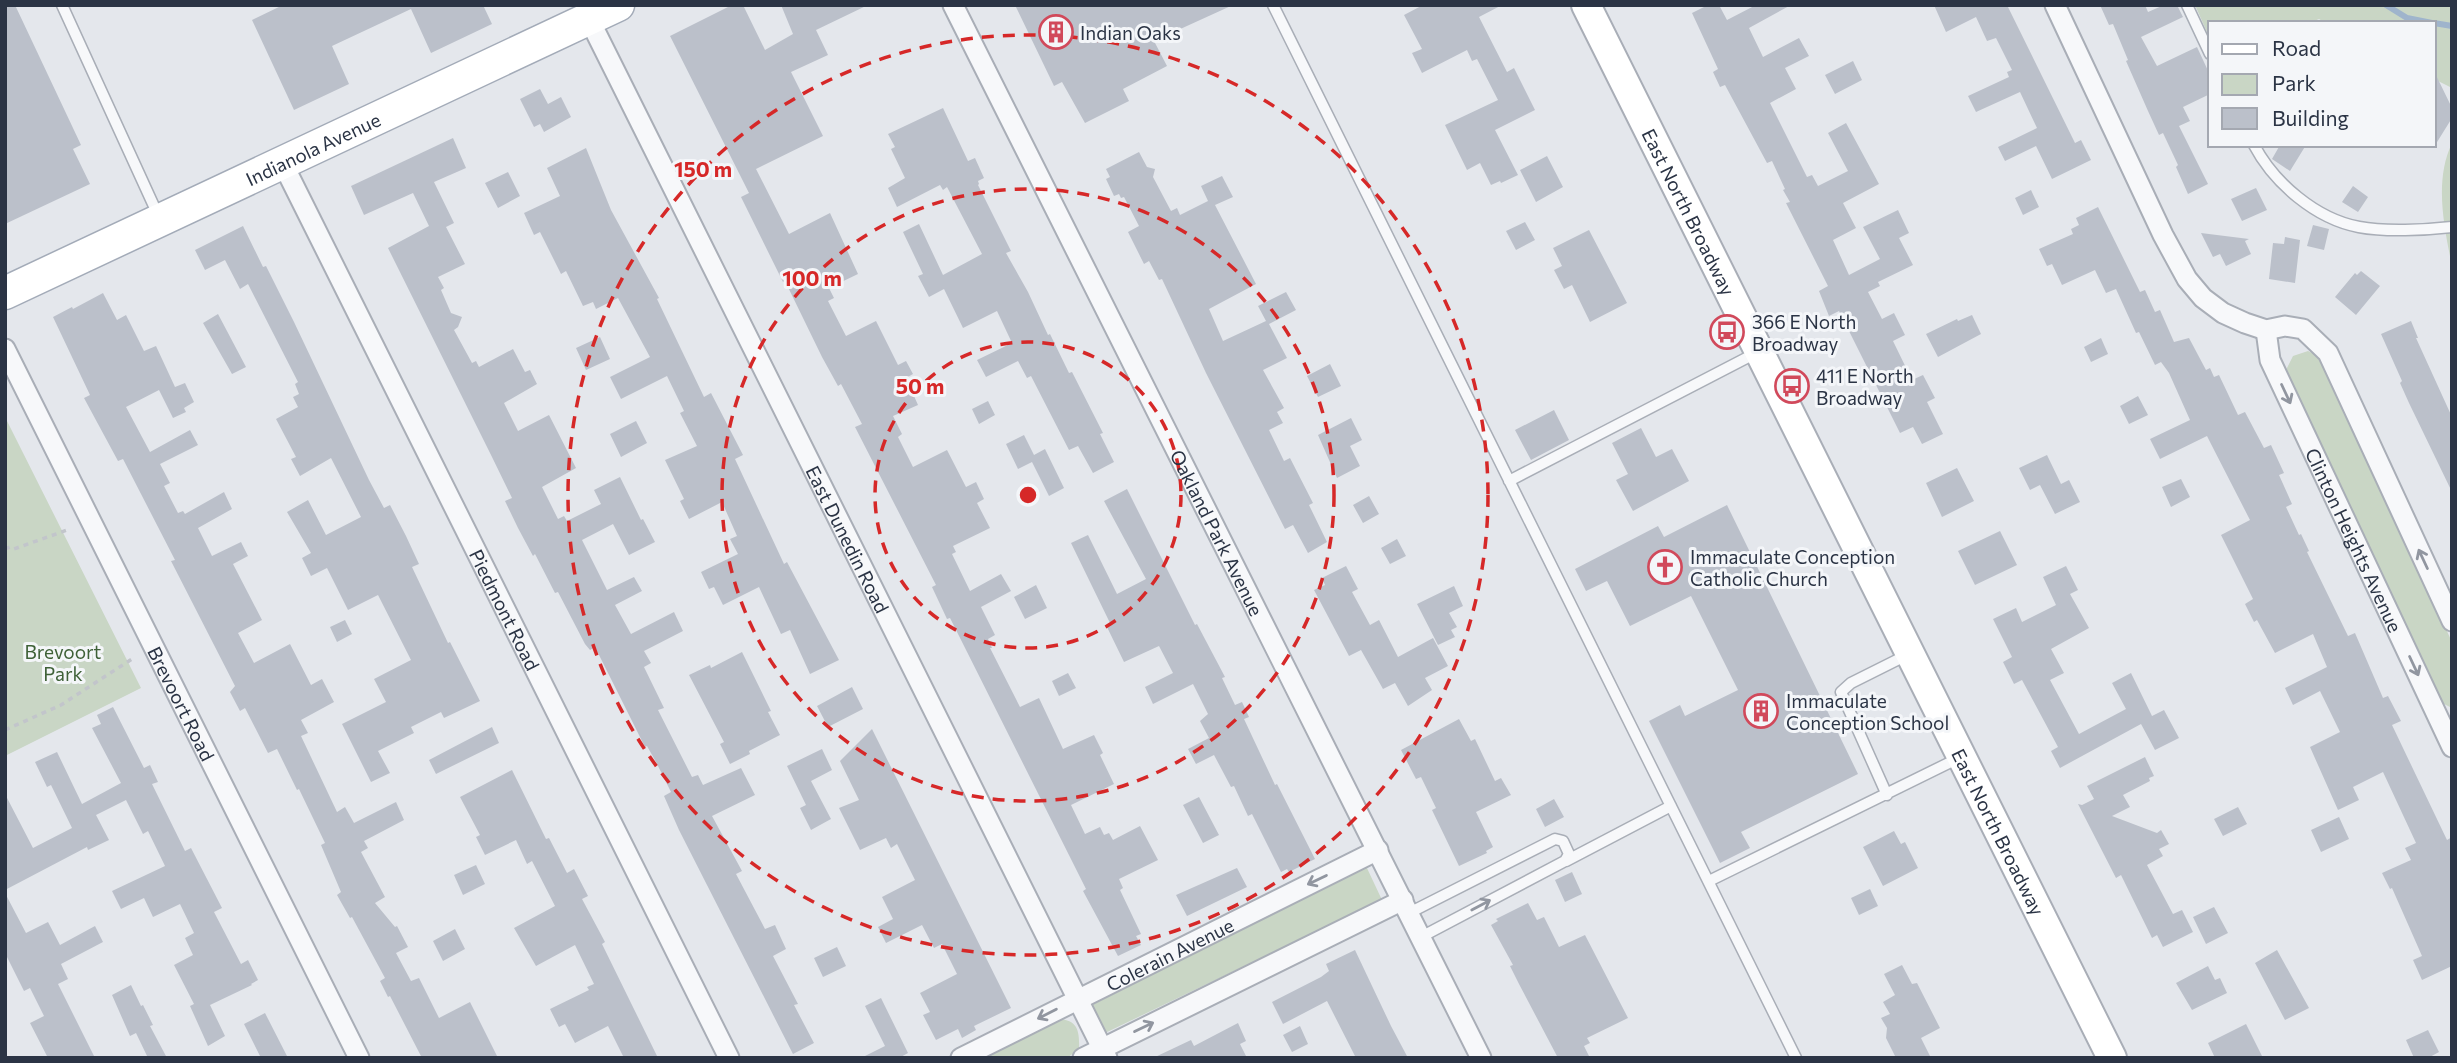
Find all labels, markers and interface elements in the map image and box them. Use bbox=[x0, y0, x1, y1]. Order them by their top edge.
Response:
building icon: Indian Oaks bbox=[1037, 13, 1075, 51]
place label: Indian Oaks bbox=[1080, 21, 1181, 44]
legend bbox=[2208, 21, 2436, 147]
text: Road bbox=[2272, 35, 2321, 60]
text: Park bbox=[2272, 70, 2316, 95]
text: Building bbox=[2272, 105, 2349, 130]
street label: Indianola Avenue bbox=[242, 107, 384, 190]
street label: East North Broadway bbox=[1638, 125, 1741, 299]
text: 150 m bbox=[674, 156, 732, 181]
text: 100 m bbox=[782, 265, 842, 290]
place label: 366 E North Broadway bbox=[1752, 310, 1856, 355]
bus stop icon: 366 E North Broadway bbox=[1708, 313, 1746, 351]
place label: 411 E North Broadway bbox=[1816, 364, 1914, 409]
bus stop icon: 411 E North Broadway bbox=[1773, 367, 1811, 405]
text: 50 m bbox=[896, 373, 944, 398]
one-way arrow bbox=[2280, 383, 2293, 404]
street label: Clinton Heights Avenue bbox=[2301, 444, 2408, 636]
street label: Oakland Park Avenue bbox=[1166, 446, 1269, 619]
street label: East Dunedin Road bbox=[802, 462, 895, 616]
centre of rings bbox=[1016, 483, 1040, 507]
street label: Piedmont Road bbox=[465, 545, 545, 674]
place label: Immaculate Conception Catholic Church bbox=[1690, 545, 1895, 590]
church icon: Immaculate Conception Catholic Church bbox=[1646, 548, 1684, 586]
one-way arrow bbox=[2416, 549, 2429, 570]
park label: Brevoort Park bbox=[25, 640, 102, 685]
street label: Brevoort Road bbox=[144, 642, 220, 764]
one-way arrow bbox=[2408, 655, 2421, 676]
place label: Immaculate Conception School bbox=[1786, 689, 1949, 734]
building icon: Immaculate Conception School bbox=[1742, 692, 1780, 730]
street label: East North Broadway bbox=[1948, 744, 2050, 919]
one-way arrow bbox=[1307, 874, 1328, 888]
one-way arrow bbox=[1471, 897, 1491, 911]
street label: Colerain Avenue bbox=[1102, 913, 1237, 995]
one-way arrow bbox=[1037, 1008, 1058, 1022]
one-way arrow bbox=[1133, 1020, 1154, 1034]

